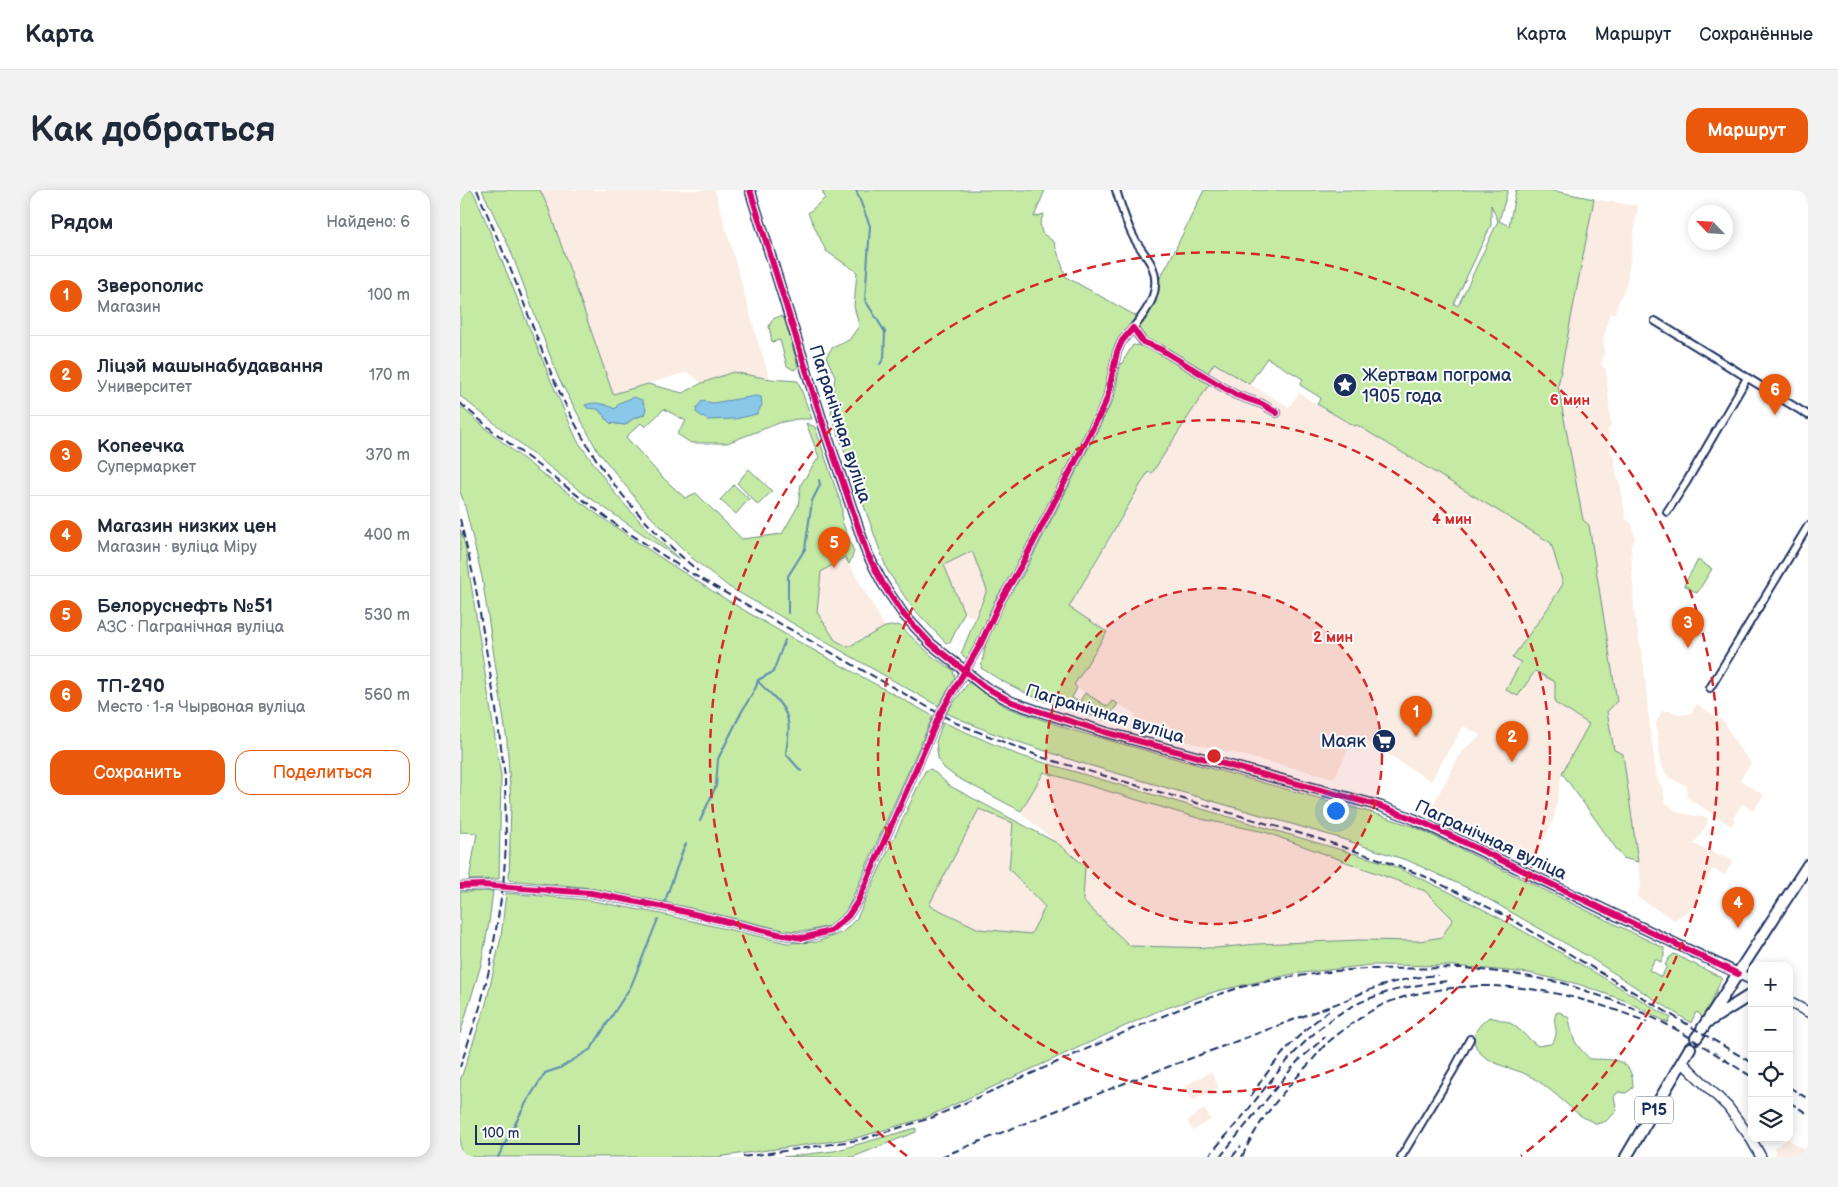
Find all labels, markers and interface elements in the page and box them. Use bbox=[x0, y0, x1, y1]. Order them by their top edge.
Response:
text: Карта bbox=[25, 20, 94, 49]
text: Карта bbox=[1516, 24, 1567, 45]
text: Маршрут bbox=[1595, 24, 1671, 45]
text: Сохранённые bbox=[1699, 24, 1813, 45]
button: Маршрут bbox=[1686, 108, 1808, 153]
text: Как добраться bbox=[30, 109, 276, 152]
north arrow bbox=[1688, 205, 1733, 250]
text: Рядом bbox=[50, 210, 113, 235]
text: Найдено: 6 bbox=[326, 213, 410, 232]
text: Зверополис bbox=[97, 275, 204, 298]
text: 1 bbox=[63, 286, 69, 305]
text: 100 m bbox=[367, 286, 410, 305]
text: Магазин bbox=[97, 298, 161, 317]
street label: Пагранічная вуліца bbox=[804, 342, 876, 506]
text: Ліцэй машынабудавання bbox=[97, 355, 323, 378]
place label: Жертвам погрома 1905 года bbox=[1362, 365, 1512, 407]
text: 2 bbox=[61, 366, 71, 385]
text: 170 m bbox=[369, 366, 410, 385]
place icon: Жертвам погрома 1905 года bbox=[1332, 372, 1358, 398]
pin: 6 bbox=[1759, 374, 1791, 415]
text: Университет bbox=[97, 378, 192, 397]
text: 6 мин bbox=[1550, 391, 1590, 410]
text: Копеечка bbox=[97, 435, 184, 458]
text: 3 bbox=[61, 446, 71, 465]
text: 370 m bbox=[365, 446, 410, 465]
text: Супермаркет bbox=[97, 458, 196, 477]
text: 4 мин bbox=[1432, 510, 1472, 529]
text: Магазин низких цен bbox=[97, 515, 277, 538]
text: 4 bbox=[61, 526, 71, 545]
text: 400 m bbox=[364, 526, 410, 545]
pin: 5 bbox=[818, 527, 850, 568]
text: Магазин · вуліца Міру bbox=[97, 538, 257, 557]
text: Белоруснефть №51 bbox=[97, 595, 273, 618]
text: 5 bbox=[61, 606, 71, 625]
text: 530 m bbox=[364, 606, 410, 625]
pin: 3 bbox=[1672, 607, 1704, 648]
text: АЗС · Пагранічная вуліца bbox=[97, 618, 284, 637]
text: 2 мин bbox=[1313, 628, 1353, 647]
text: ТП-290 bbox=[97, 675, 165, 698]
street label: Пагранічная вуліца bbox=[1023, 680, 1187, 748]
text: 6 bbox=[61, 686, 71, 705]
text: 560 m bbox=[364, 686, 410, 705]
pin: 1 bbox=[1400, 696, 1432, 737]
text: Место · 1-я Чырвоная вуліца bbox=[97, 698, 306, 717]
pin: 2 bbox=[1496, 721, 1528, 762]
supermarket icon: Маяк bbox=[1371, 728, 1397, 754]
place label: Маяк bbox=[1321, 731, 1366, 752]
centre of rings bbox=[1205, 747, 1223, 765]
button: Сохранить bbox=[50, 750, 225, 795]
button: Поделиться bbox=[235, 750, 410, 795]
street label: Пагранічная вуліца bbox=[1412, 796, 1571, 885]
your location bbox=[1323, 798, 1349, 824]
pin: 4 bbox=[1722, 887, 1754, 928]
map controls bbox=[1748, 962, 1793, 1142]
button: + bbox=[1748, 962, 1793, 1007]
button: − bbox=[1748, 1007, 1793, 1052]
button: locate bbox=[1748, 1052, 1793, 1097]
road number: Р15 bbox=[1635, 1096, 1673, 1124]
button: layers bbox=[1748, 1097, 1793, 1142]
scale bar bbox=[475, 1122, 580, 1145]
text: 100 m bbox=[482, 1125, 519, 1142]

